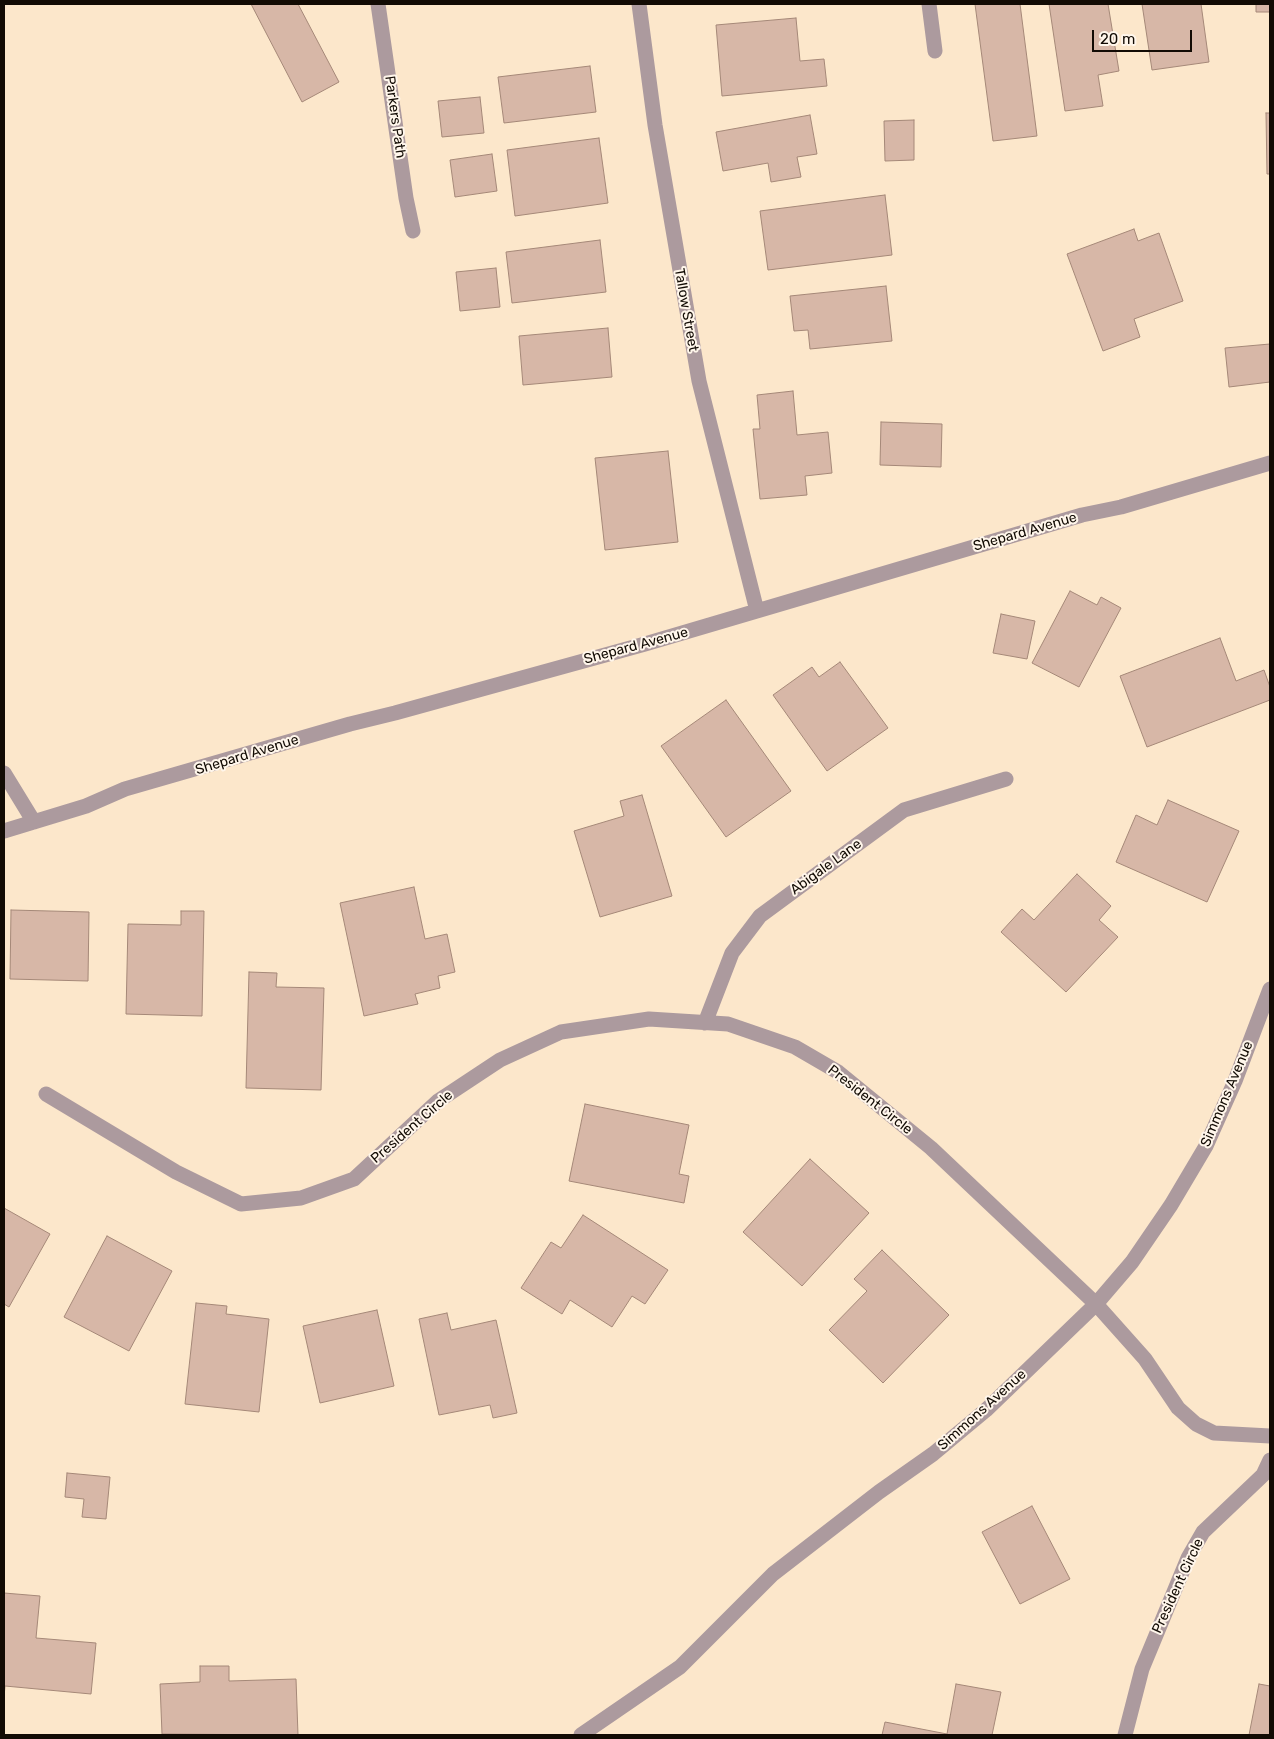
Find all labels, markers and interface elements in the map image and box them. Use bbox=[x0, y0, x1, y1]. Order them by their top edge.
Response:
scale bar bbox=[1094, 20, 1194, 52]
text: 20 m bbox=[1100, 30, 1135, 48]
street label: Parkers Path bbox=[381, 75, 409, 159]
street label: Tallow Street bbox=[670, 267, 702, 353]
street label: Shepard Avenue bbox=[971, 509, 1079, 555]
street label: Shepard Avenue bbox=[582, 624, 690, 668]
street label: Shepard Avenue bbox=[193, 731, 301, 779]
street label: Abigale Lane bbox=[787, 836, 865, 898]
street label: Simmons Avenue bbox=[1197, 1039, 1257, 1149]
street label: President Circle bbox=[824, 1062, 916, 1138]
street label: President Circle bbox=[368, 1087, 456, 1167]
street label: Simmons Avenue bbox=[934, 1366, 1030, 1454]
street label: President Circle bbox=[1149, 1536, 1207, 1636]

